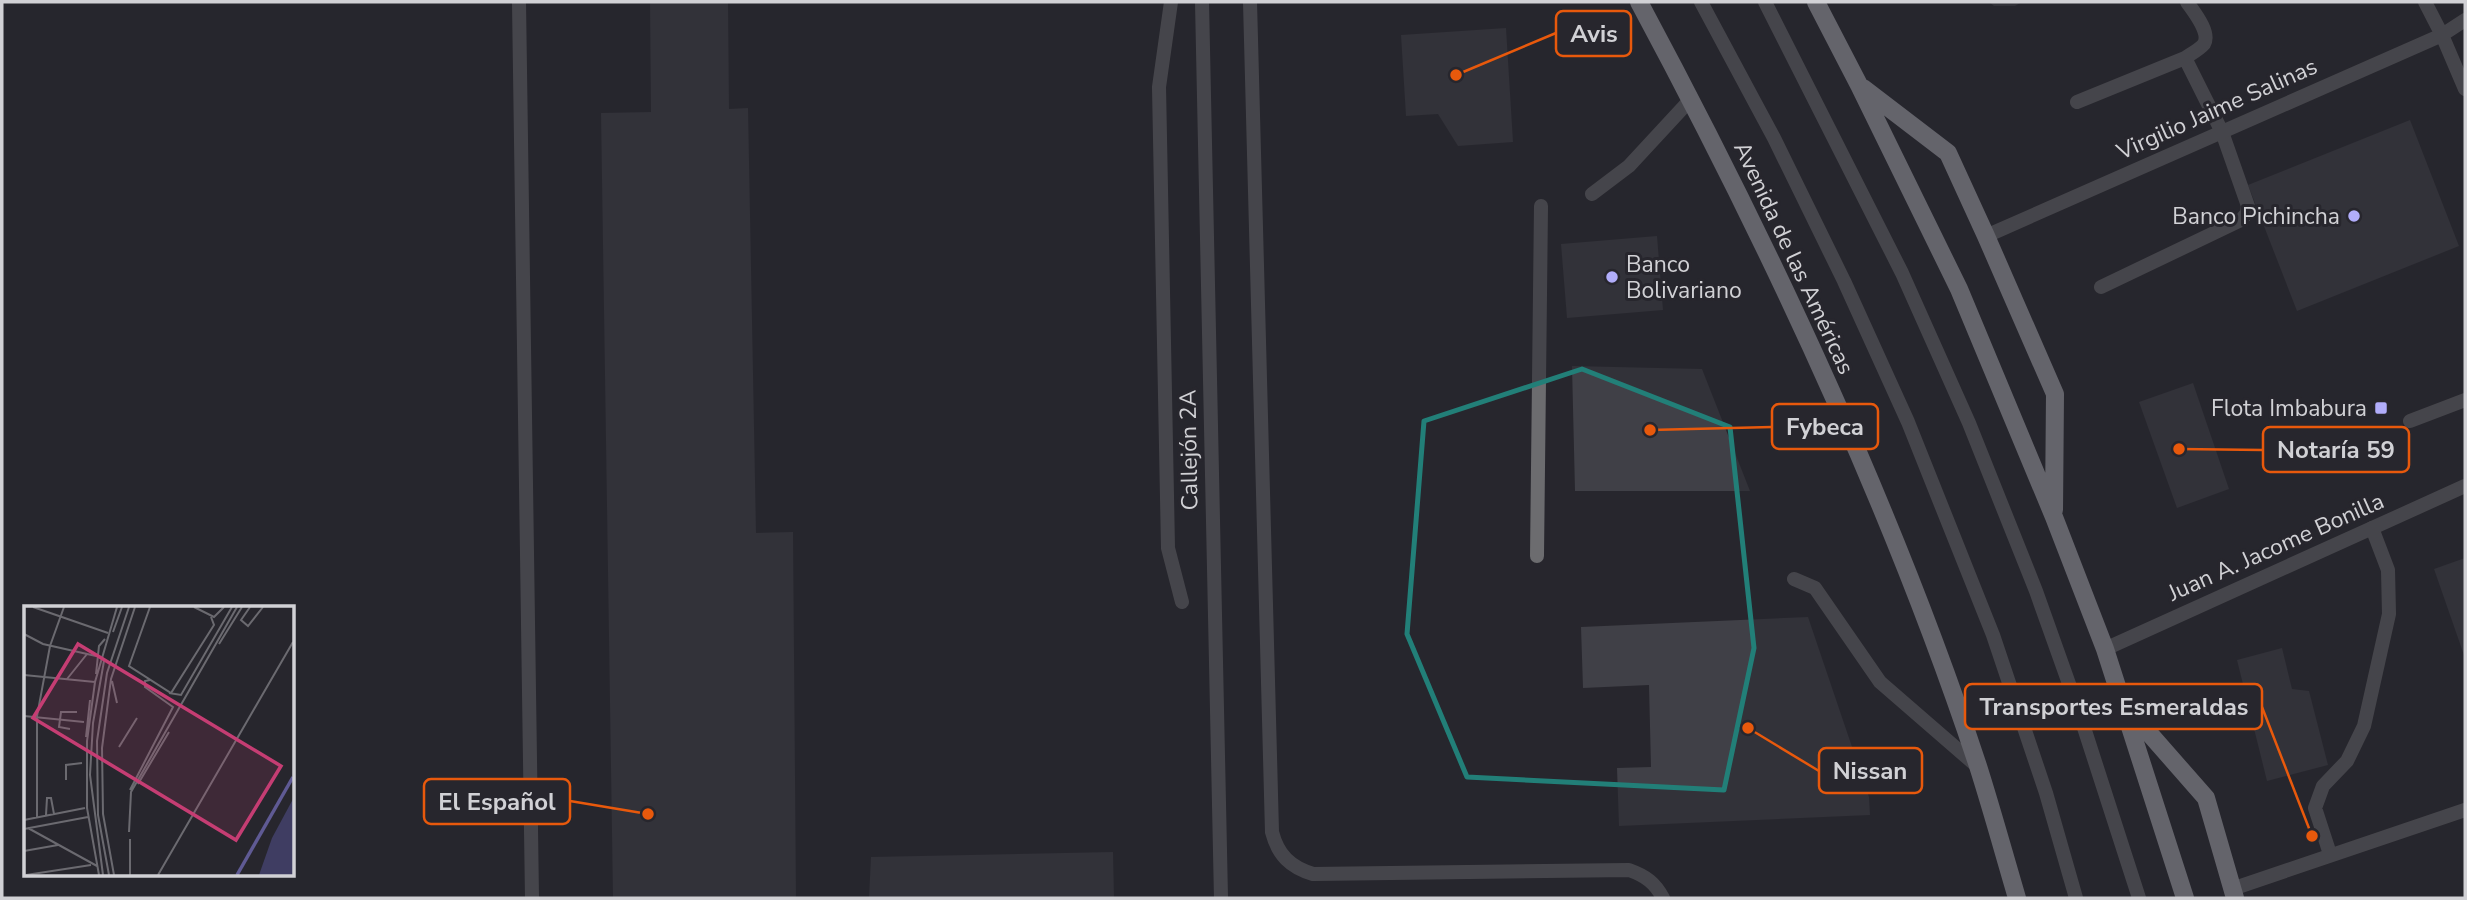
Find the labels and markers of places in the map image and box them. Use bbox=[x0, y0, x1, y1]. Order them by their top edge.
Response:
callout: Avis bbox=[1556, 11, 1631, 56]
place label: Banco Pichincha bbox=[2172, 201, 2340, 232]
marker: Banco Pichincha bbox=[2346, 208, 2362, 224]
place label: Banco Bolivariano bbox=[1626, 249, 1742, 306]
marker: Banco Bolivariano bbox=[1604, 269, 1620, 285]
place label: Flota Imbabura bbox=[2211, 393, 2367, 424]
marker: Flota Imbabura bbox=[2373, 400, 2389, 416]
callout: Fybeca bbox=[1772, 404, 1878, 449]
callout: Notaría 59 bbox=[2263, 427, 2409, 472]
callout: Transportes Esmeraldas bbox=[1965, 684, 2262, 729]
callout: Nissan bbox=[1819, 748, 1922, 793]
callout: El Español bbox=[424, 779, 570, 824]

